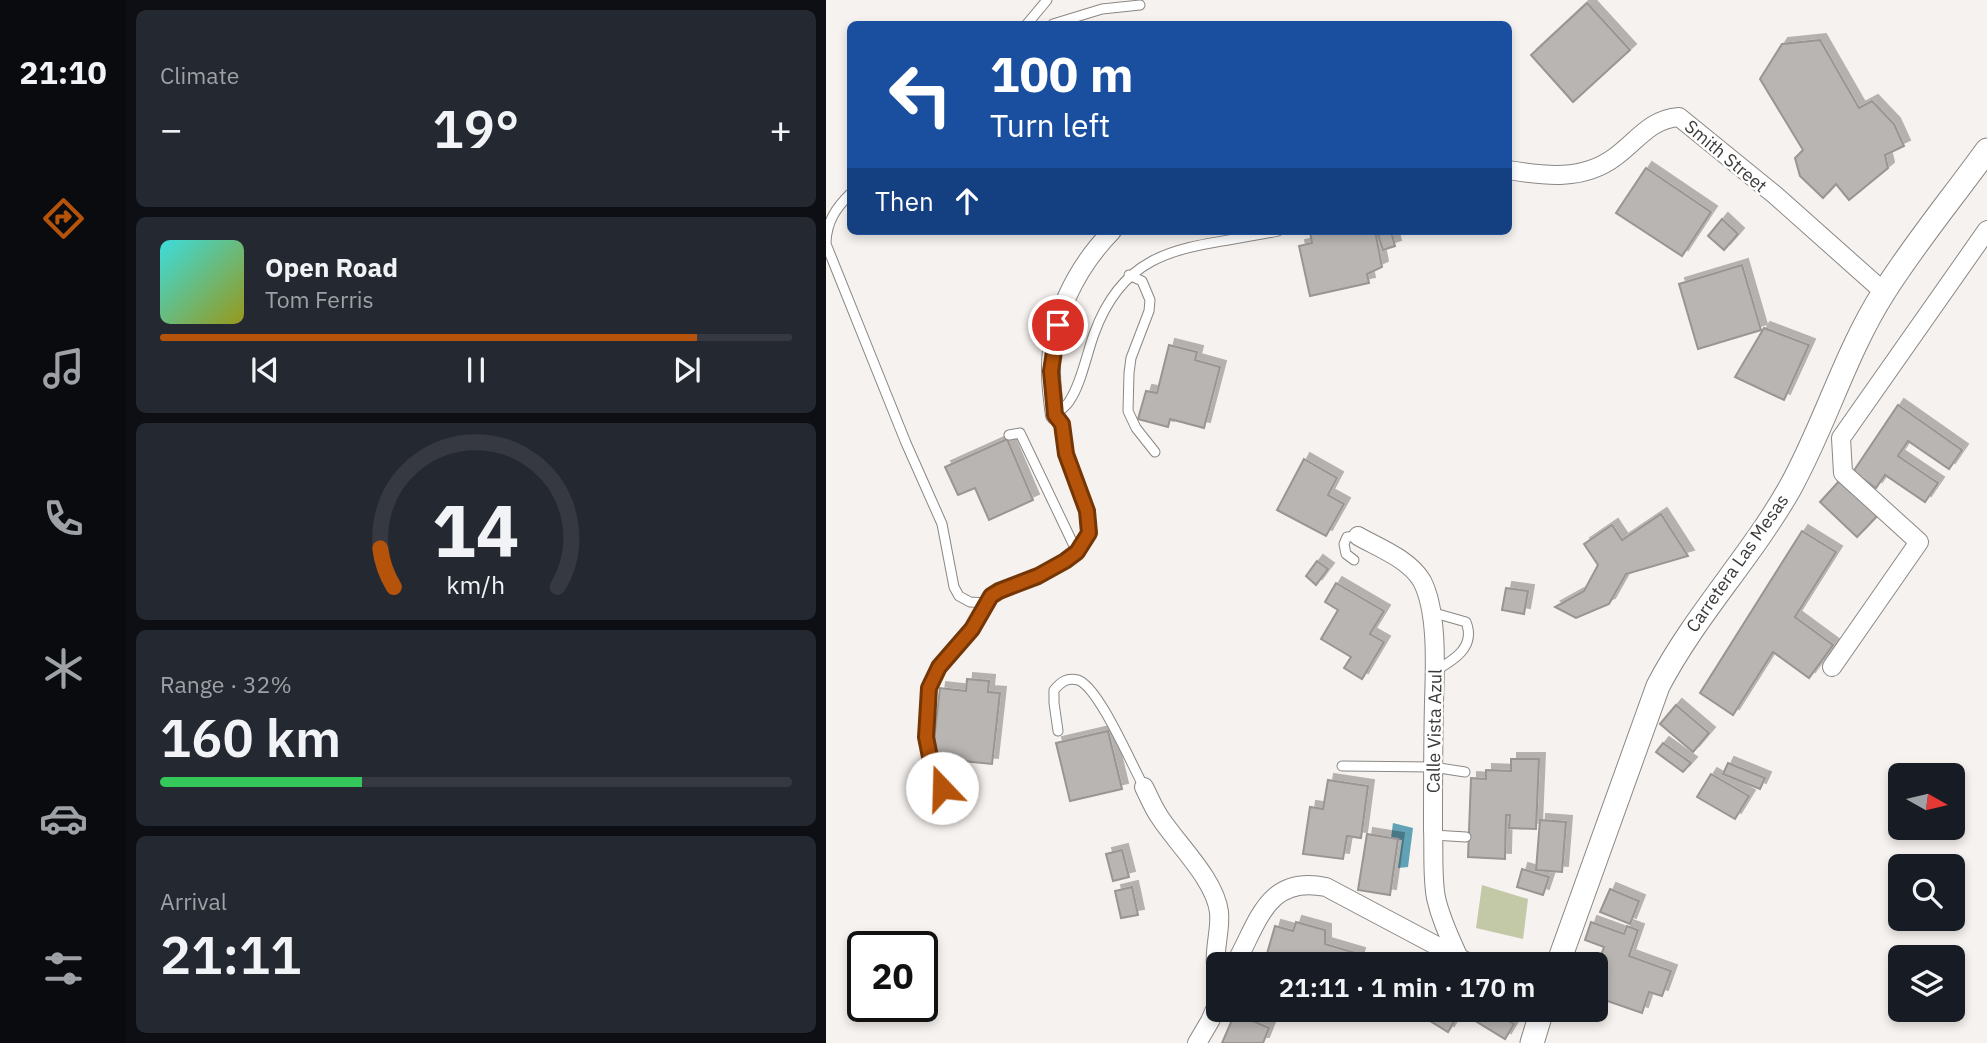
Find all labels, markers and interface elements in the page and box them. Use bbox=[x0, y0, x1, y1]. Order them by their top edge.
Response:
text: 100 m bbox=[990, 42, 1134, 105]
icon: left bbox=[875, 49, 966, 140]
text: 21:10 bbox=[19, 51, 107, 93]
text: Climate bbox=[160, 60, 239, 90]
text: 19° bbox=[433, 95, 519, 162]
text: − bbox=[160, 104, 183, 153]
text: + bbox=[769, 104, 792, 153]
text: Turn left bbox=[990, 104, 1110, 146]
street label: Smith Street bbox=[1680, 115, 1772, 197]
icon: ahead bbox=[948, 182, 986, 220]
text: Then bbox=[875, 184, 934, 218]
icon: directions bbox=[39, 194, 88, 243]
text: Open Road bbox=[265, 250, 398, 284]
text: Tom Ferris bbox=[265, 284, 374, 314]
pin bbox=[1028, 295, 1088, 355]
icon: arrive bbox=[1039, 306, 1077, 344]
icon: music bbox=[39, 344, 88, 393]
icon: previous bbox=[246, 351, 284, 389]
icon: pause bbox=[457, 351, 495, 389]
icon: next bbox=[668, 351, 706, 389]
text: 14 bbox=[432, 483, 520, 578]
street label: Carretera Las Mesas bbox=[1681, 489, 1793, 637]
icon: phone bbox=[39, 494, 88, 543]
text: km/h bbox=[447, 568, 505, 601]
icon: climate bbox=[39, 644, 88, 693]
text: Range · 32% bbox=[160, 669, 292, 699]
street label: Calle Vista Azul bbox=[1421, 669, 1447, 793]
text: 160 km bbox=[160, 704, 341, 771]
position arrow bbox=[905, 751, 979, 825]
north arrow bbox=[1888, 763, 1965, 840]
map controls bbox=[1888, 763, 1965, 1022]
icon: car bbox=[39, 794, 88, 843]
button: search bbox=[1888, 854, 1965, 931]
text: Arrival bbox=[160, 886, 227, 916]
text: 21:11 bbox=[160, 921, 301, 988]
speed limit sign: 20 bbox=[847, 931, 938, 1022]
icon: filters bbox=[39, 944, 88, 993]
button: layers bbox=[1888, 945, 1965, 1022]
text: 21:11 · 1 min · 170 m bbox=[1279, 970, 1535, 1004]

